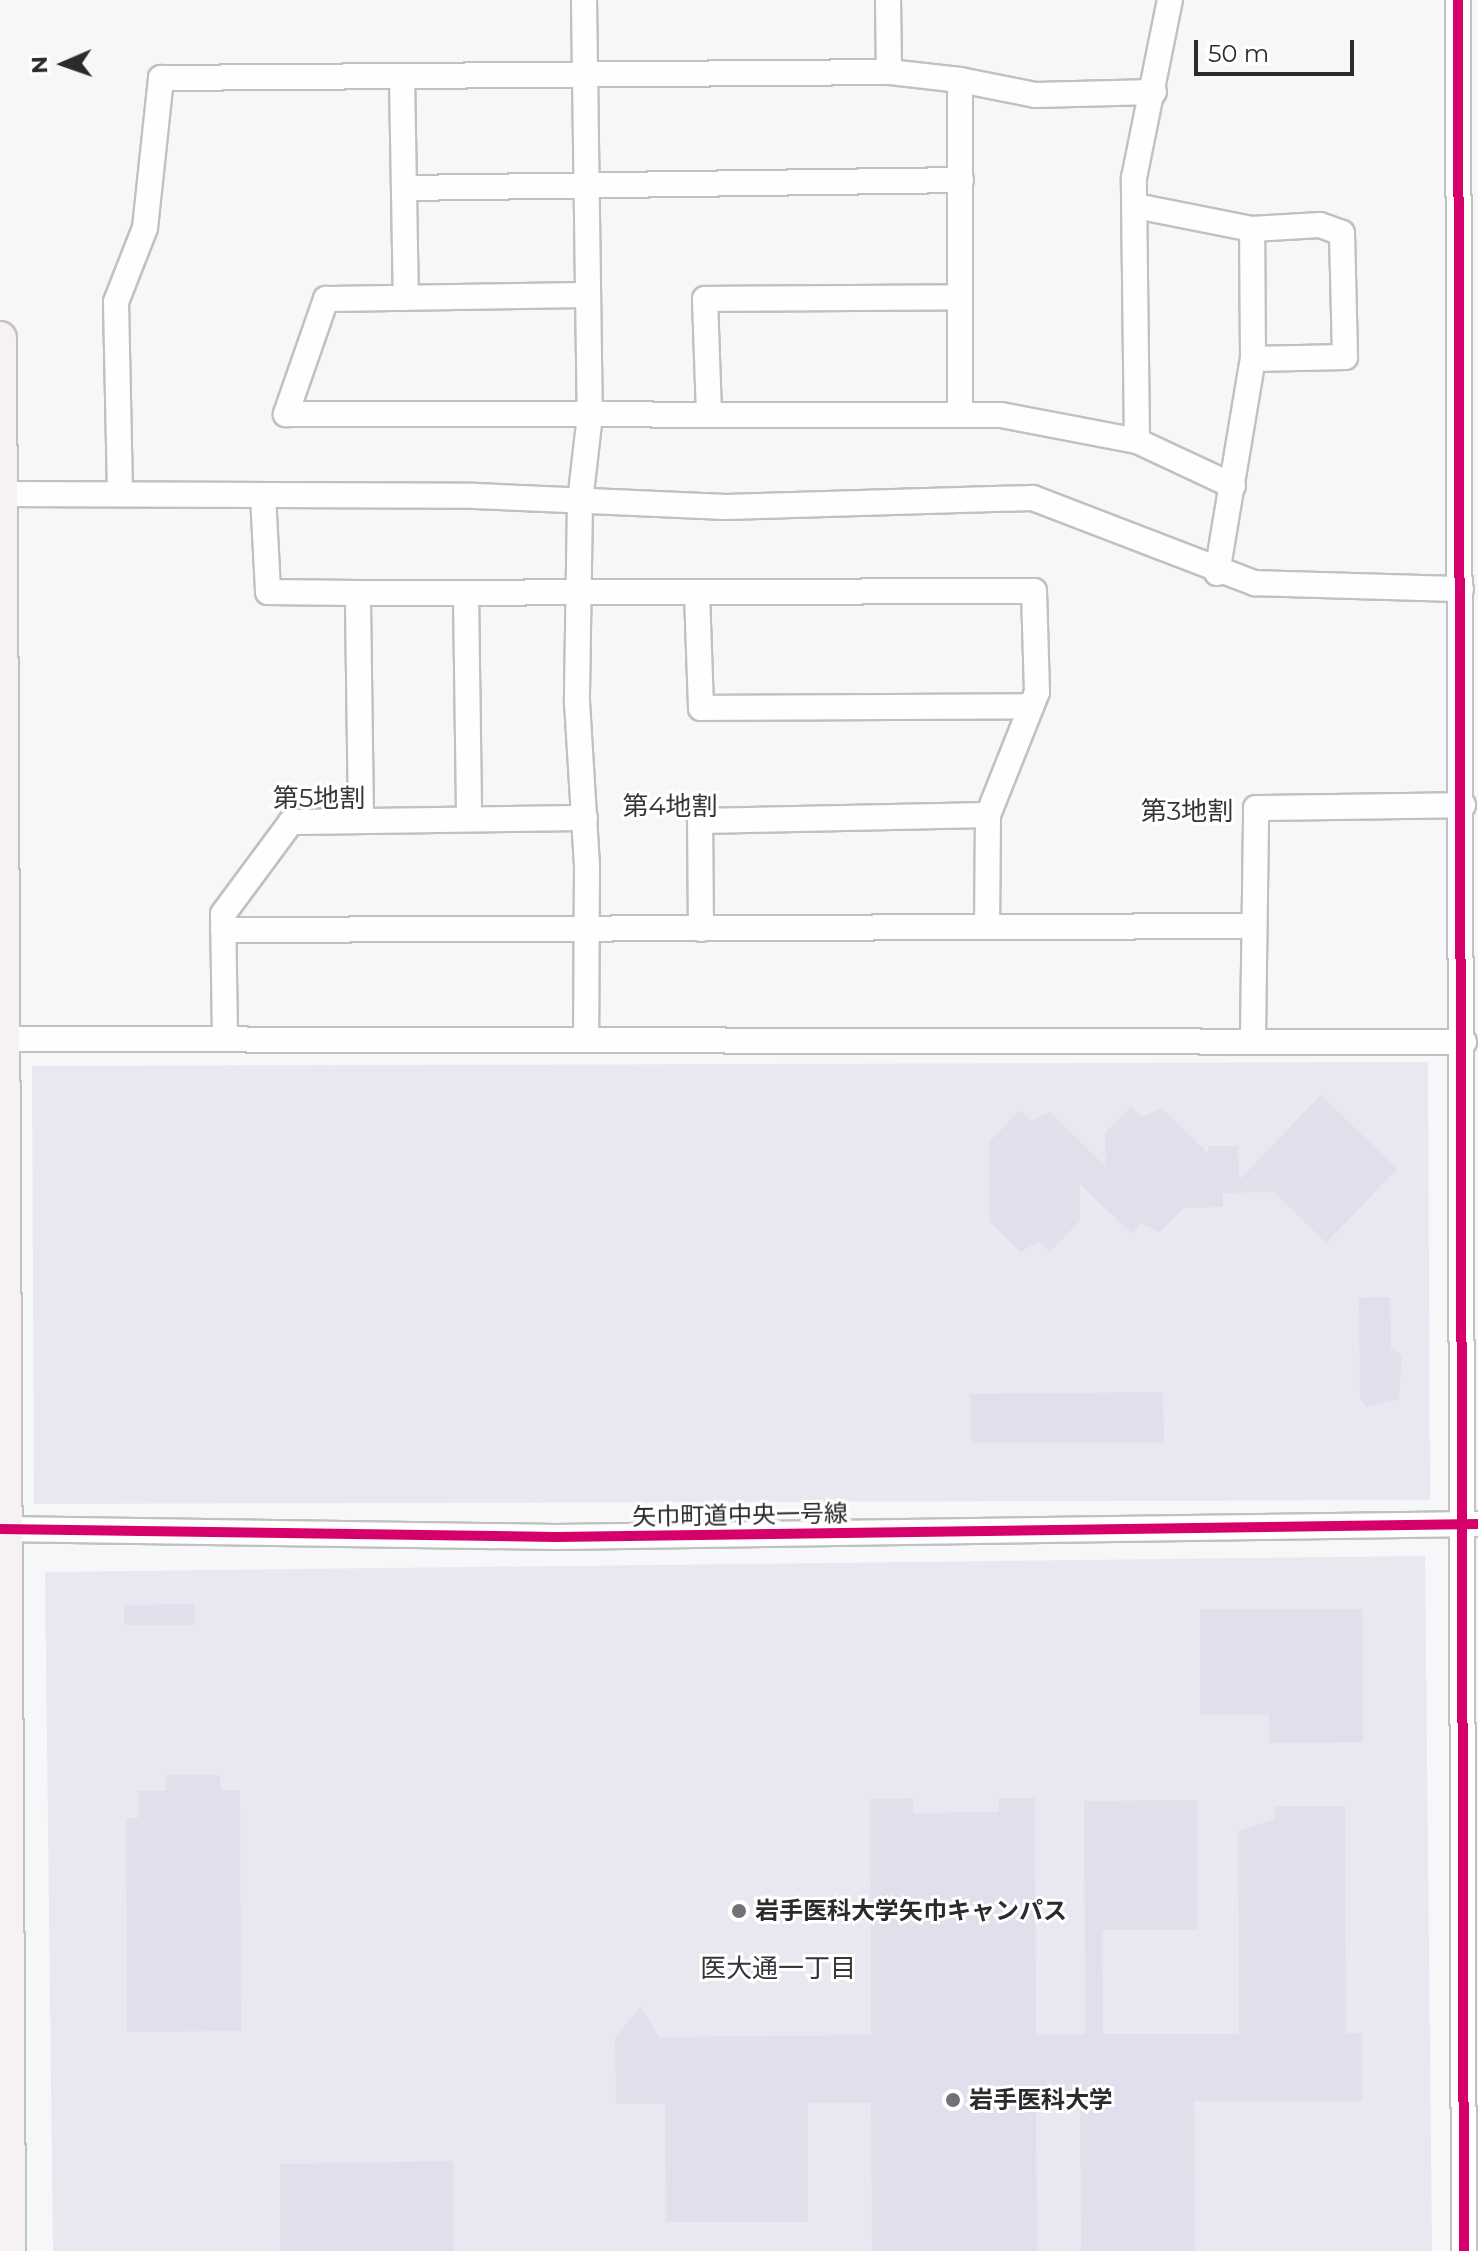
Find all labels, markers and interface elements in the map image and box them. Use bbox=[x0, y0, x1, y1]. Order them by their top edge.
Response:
north arrow bbox=[24, 24, 104, 104]
scale bar bbox=[1198, 24, 1358, 74]
text: 50 m bbox=[1208, 39, 1269, 68]
text: N bbox=[26, 55, 53, 74]
district label: 第5地割 bbox=[273, 783, 365, 815]
district label: 第4地割 bbox=[622, 791, 718, 823]
district label: 第3地割 bbox=[1141, 796, 1233, 828]
street label: 矢巾町道中央一号線 bbox=[632, 1499, 848, 1531]
place label: 岩手医科大学矢巾キャンパス bbox=[755, 1897, 1067, 1925]
marker: 岩手医科大学矢巾キャンパス bbox=[730, 1902, 748, 1920]
district label: 医大通一丁目 bbox=[700, 1953, 856, 1985]
place label: 岩手医科大学 bbox=[969, 2086, 1113, 2114]
marker: 岩手医科大学 bbox=[944, 2091, 962, 2109]

